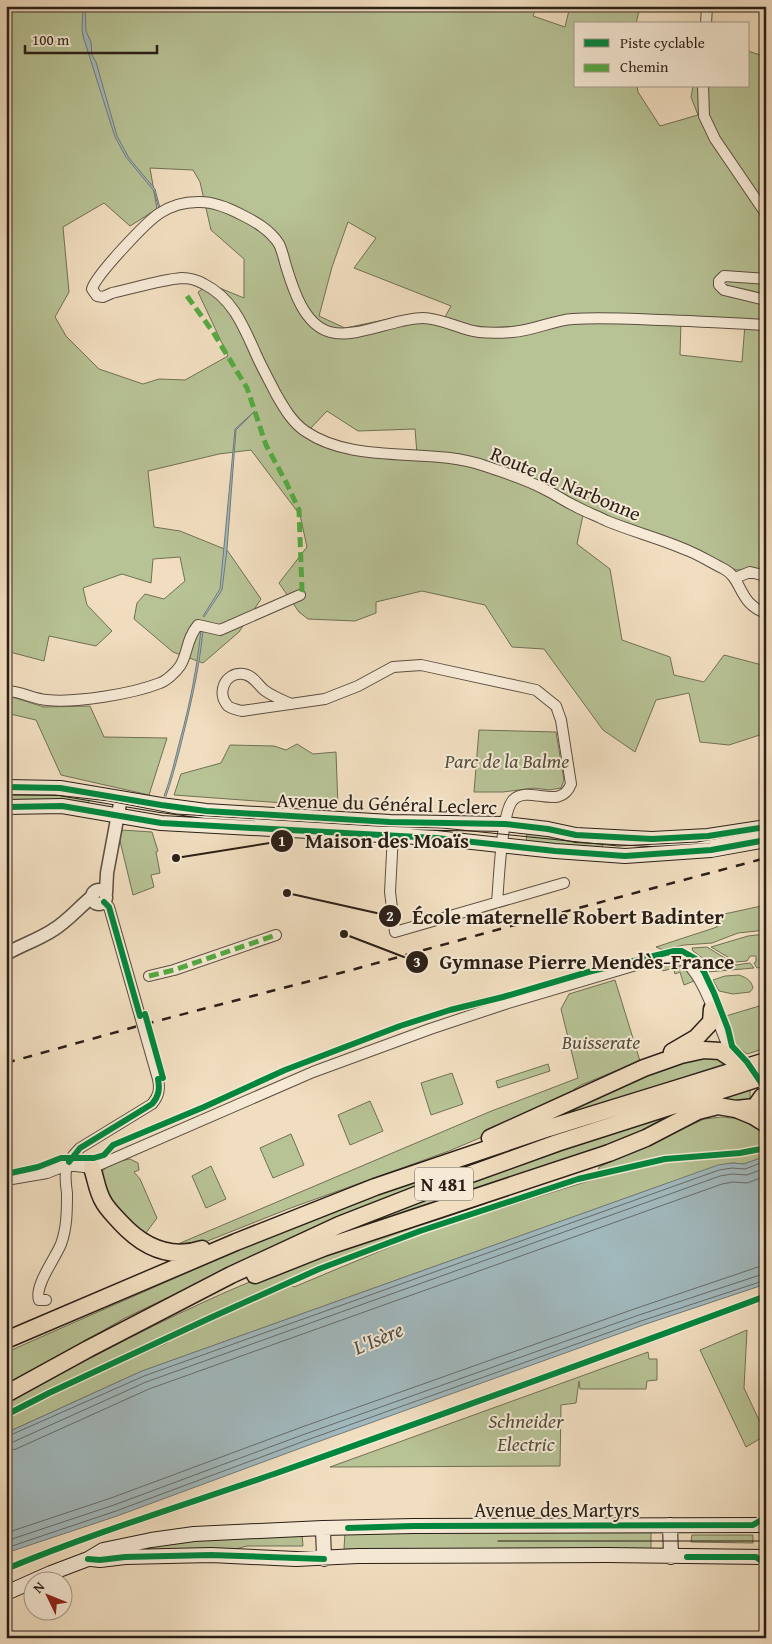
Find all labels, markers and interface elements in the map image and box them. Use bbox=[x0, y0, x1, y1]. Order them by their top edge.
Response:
scale bar bbox=[25, 22, 158, 54]
legend bbox=[574, 22, 750, 88]
text: 100 m bbox=[32, 29, 70, 50]
text: Piste cyclable bbox=[620, 32, 705, 53]
text: Chemin bbox=[620, 56, 669, 77]
street label: Route de Narbonne bbox=[486, 438, 646, 528]
park label: Parc de la Balme bbox=[444, 746, 569, 775]
street label: Avenue du Général Leclerc bbox=[276, 785, 498, 821]
callout: Maison des Moaïs bbox=[269, 823, 479, 859]
text: Maison des Moaïs bbox=[305, 825, 469, 856]
text: 1 bbox=[278, 830, 286, 851]
callout: École maternelle Robert Badinter bbox=[377, 898, 734, 934]
text: École maternelle Robert Badinter bbox=[412, 901, 724, 932]
text: 2 bbox=[386, 905, 394, 926]
callout: Gymnase Pierre Mendès-France bbox=[405, 944, 745, 980]
text: Gymnase Pierre Mendès-France bbox=[440, 946, 734, 977]
text: 3 bbox=[413, 951, 421, 972]
park label: Buisserate bbox=[561, 1027, 640, 1056]
road number: N 481 bbox=[415, 1168, 473, 1200]
water label: L'Isère bbox=[347, 1314, 408, 1363]
park label: Schneider Electric bbox=[488, 1406, 564, 1458]
street label: Avenue des Martyrs bbox=[474, 1495, 640, 1524]
north arrow bbox=[22, 1572, 72, 1622]
text: N bbox=[28, 1576, 49, 1597]

